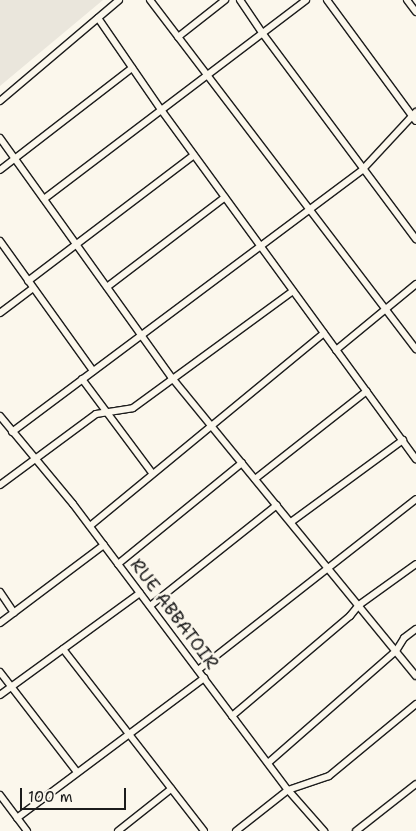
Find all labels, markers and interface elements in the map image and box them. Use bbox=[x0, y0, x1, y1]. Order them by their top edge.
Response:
street label: RUE ABBATOIR bbox=[125, 554, 223, 674]
scale bar bbox=[22, 778, 129, 810]
text: 100 m bbox=[28, 787, 73, 807]

